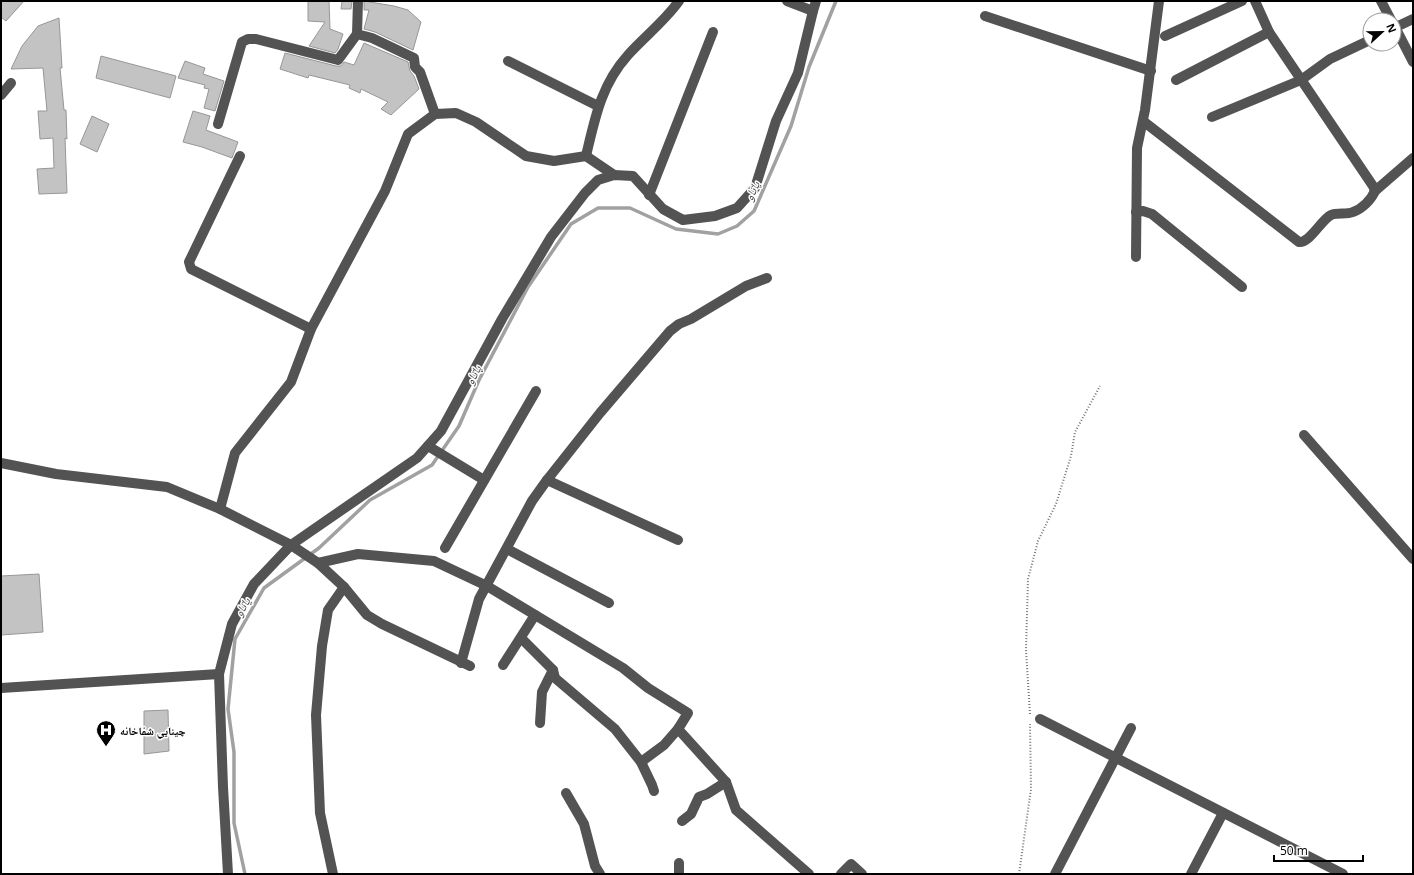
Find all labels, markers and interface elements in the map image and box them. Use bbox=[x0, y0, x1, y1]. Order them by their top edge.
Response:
north arrow bbox=[1362, 12, 1402, 52]
text: N bbox=[1383, 21, 1400, 35]
water label: پاتاو bbox=[740, 178, 764, 204]
water label: پاتاو bbox=[460, 361, 485, 389]
water label: پاتاو bbox=[229, 593, 255, 621]
hospital icon: چينايي شفاخانه bbox=[95, 719, 117, 747]
place label: چينايي شفاخانه bbox=[120, 723, 186, 739]
scale bar bbox=[1274, 837, 1363, 863]
text: 50 m bbox=[1280, 842, 1308, 859]

